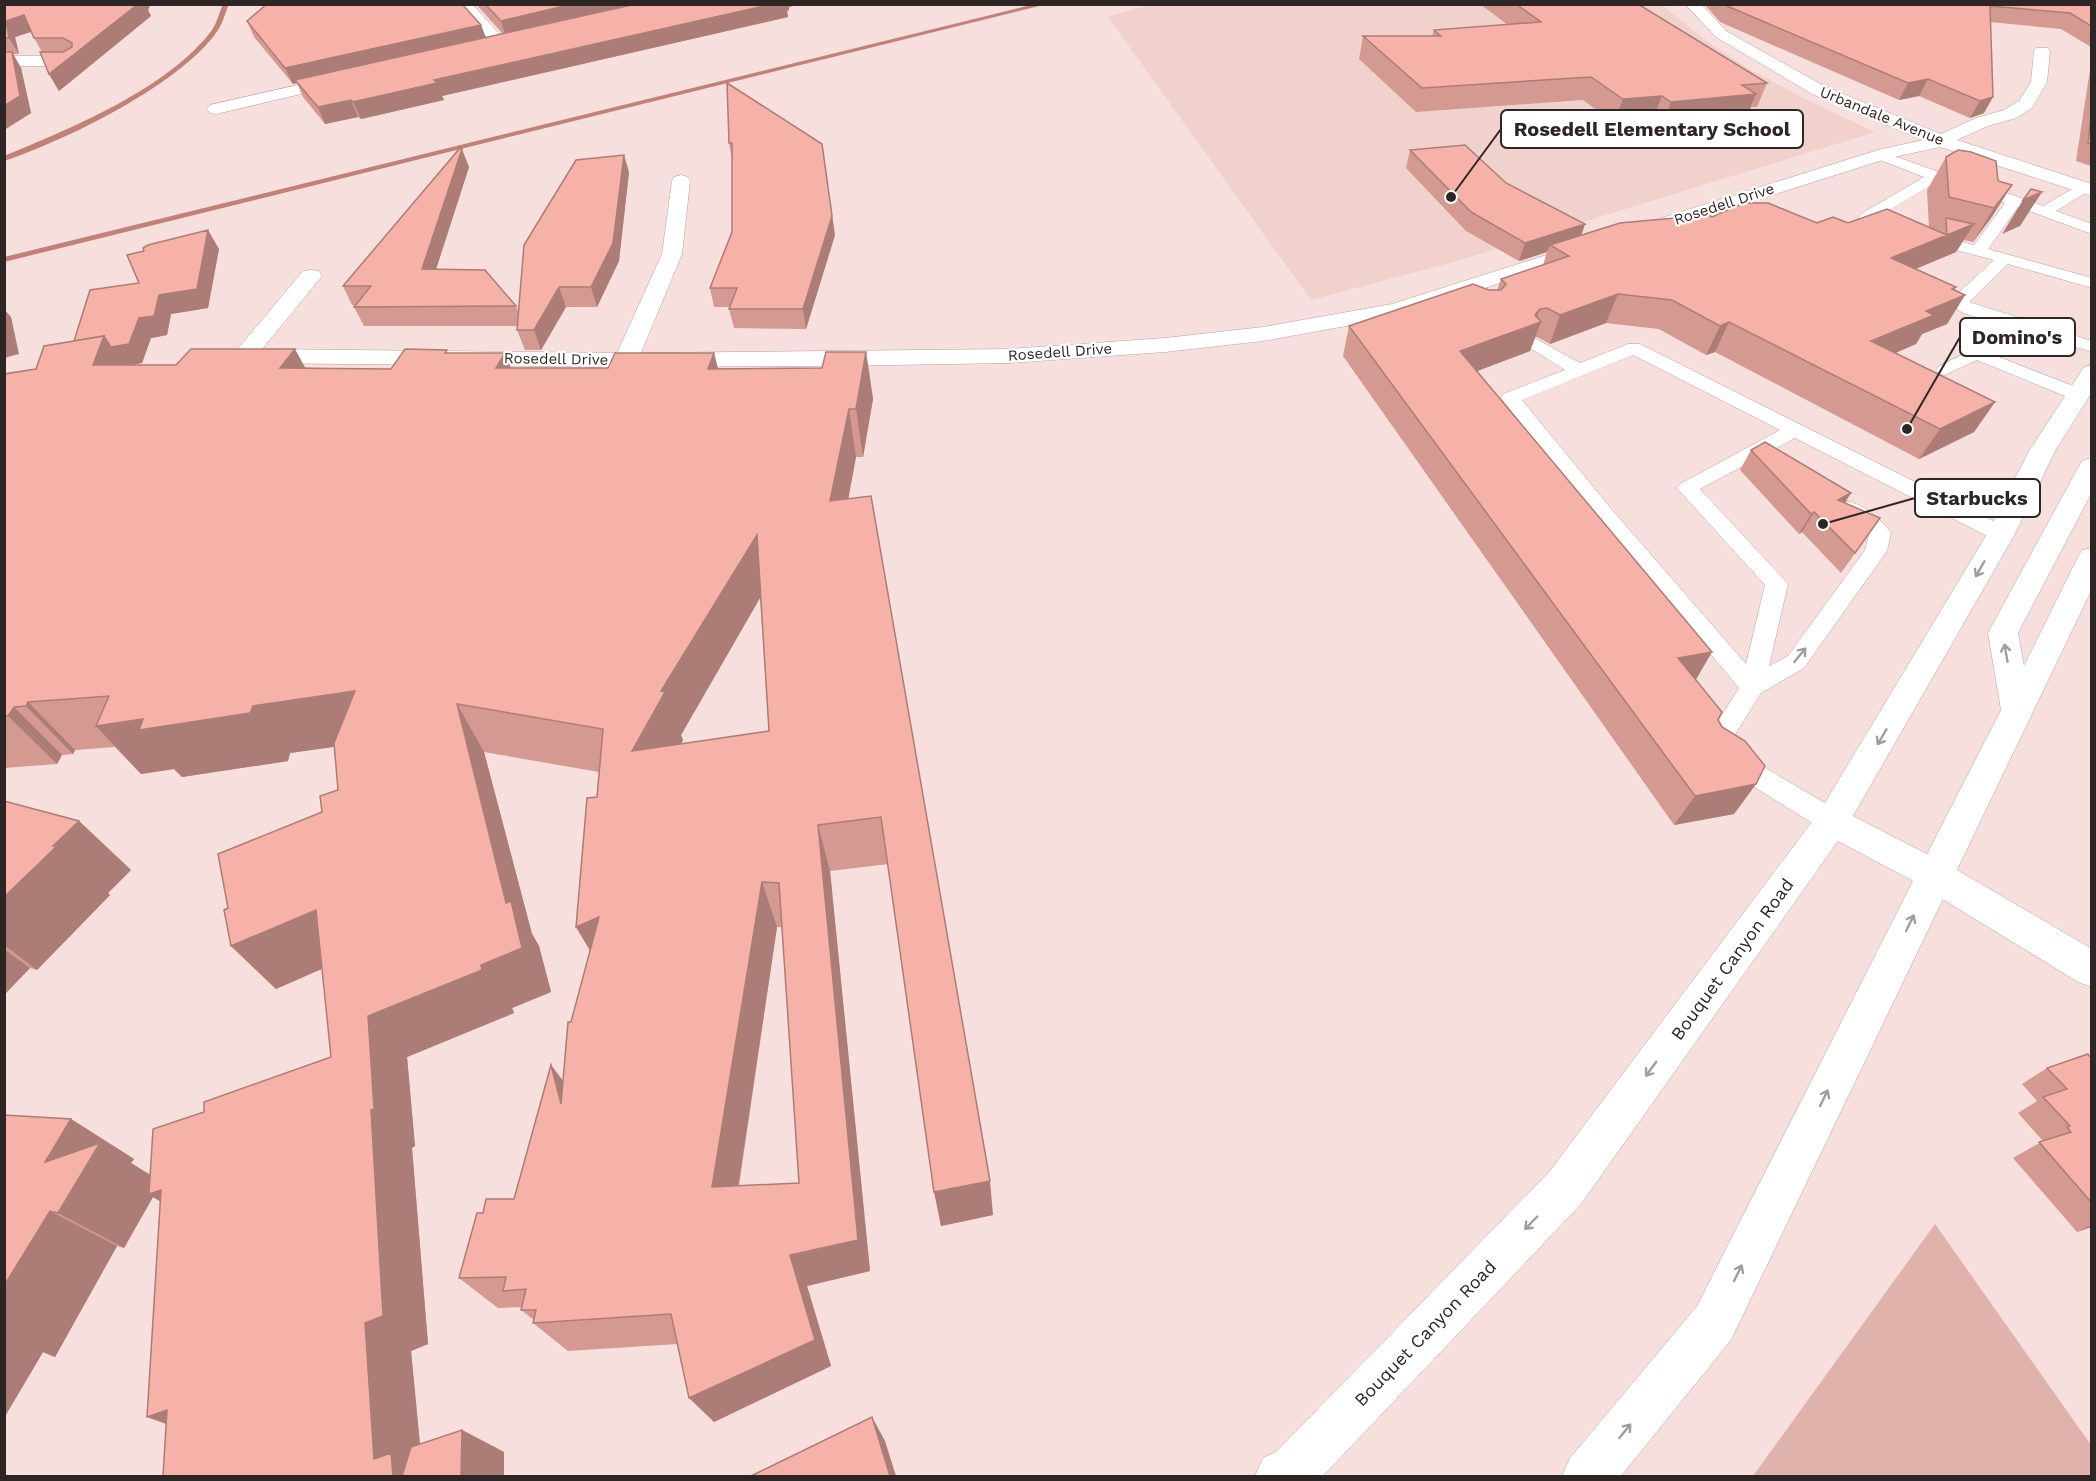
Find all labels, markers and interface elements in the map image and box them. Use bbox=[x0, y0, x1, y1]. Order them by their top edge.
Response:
street label: Urbandale Avenue bbox=[1817, 83, 1947, 149]
callout: Rosedell Elementary School bbox=[1501, 110, 1803, 148]
text: Rosedell Elementary School bbox=[1514, 117, 1791, 141]
street label: Rosedell Drive bbox=[1672, 179, 1776, 229]
callout: Domino's bbox=[1960, 318, 2075, 356]
text: Domino's bbox=[1972, 325, 2063, 349]
street label: Rosedell Drive bbox=[1007, 339, 1113, 365]
street label: Rosedell Drive bbox=[504, 349, 608, 369]
callout: Starbucks bbox=[1915, 479, 2040, 517]
text: Starbucks bbox=[1926, 486, 2028, 510]
one-way arrow bbox=[1974, 560, 1986, 577]
one-way arrow bbox=[2000, 643, 2011, 663]
one-way arrow bbox=[1794, 647, 1807, 663]
one-way arrow bbox=[1876, 728, 1888, 745]
street label: Bouquet Canyon Road bbox=[1666, 874, 1798, 1044]
one-way arrow bbox=[1904, 915, 1916, 933]
one-way arrow bbox=[1645, 1061, 1658, 1077]
one-way arrow bbox=[1818, 1090, 1830, 1108]
one-way arrow bbox=[1524, 1215, 1539, 1230]
street label: Bouquet Canyon Road bbox=[1350, 1256, 1500, 1410]
one-way arrow bbox=[1732, 1265, 1744, 1283]
one-way arrow bbox=[1618, 1423, 1631, 1439]

